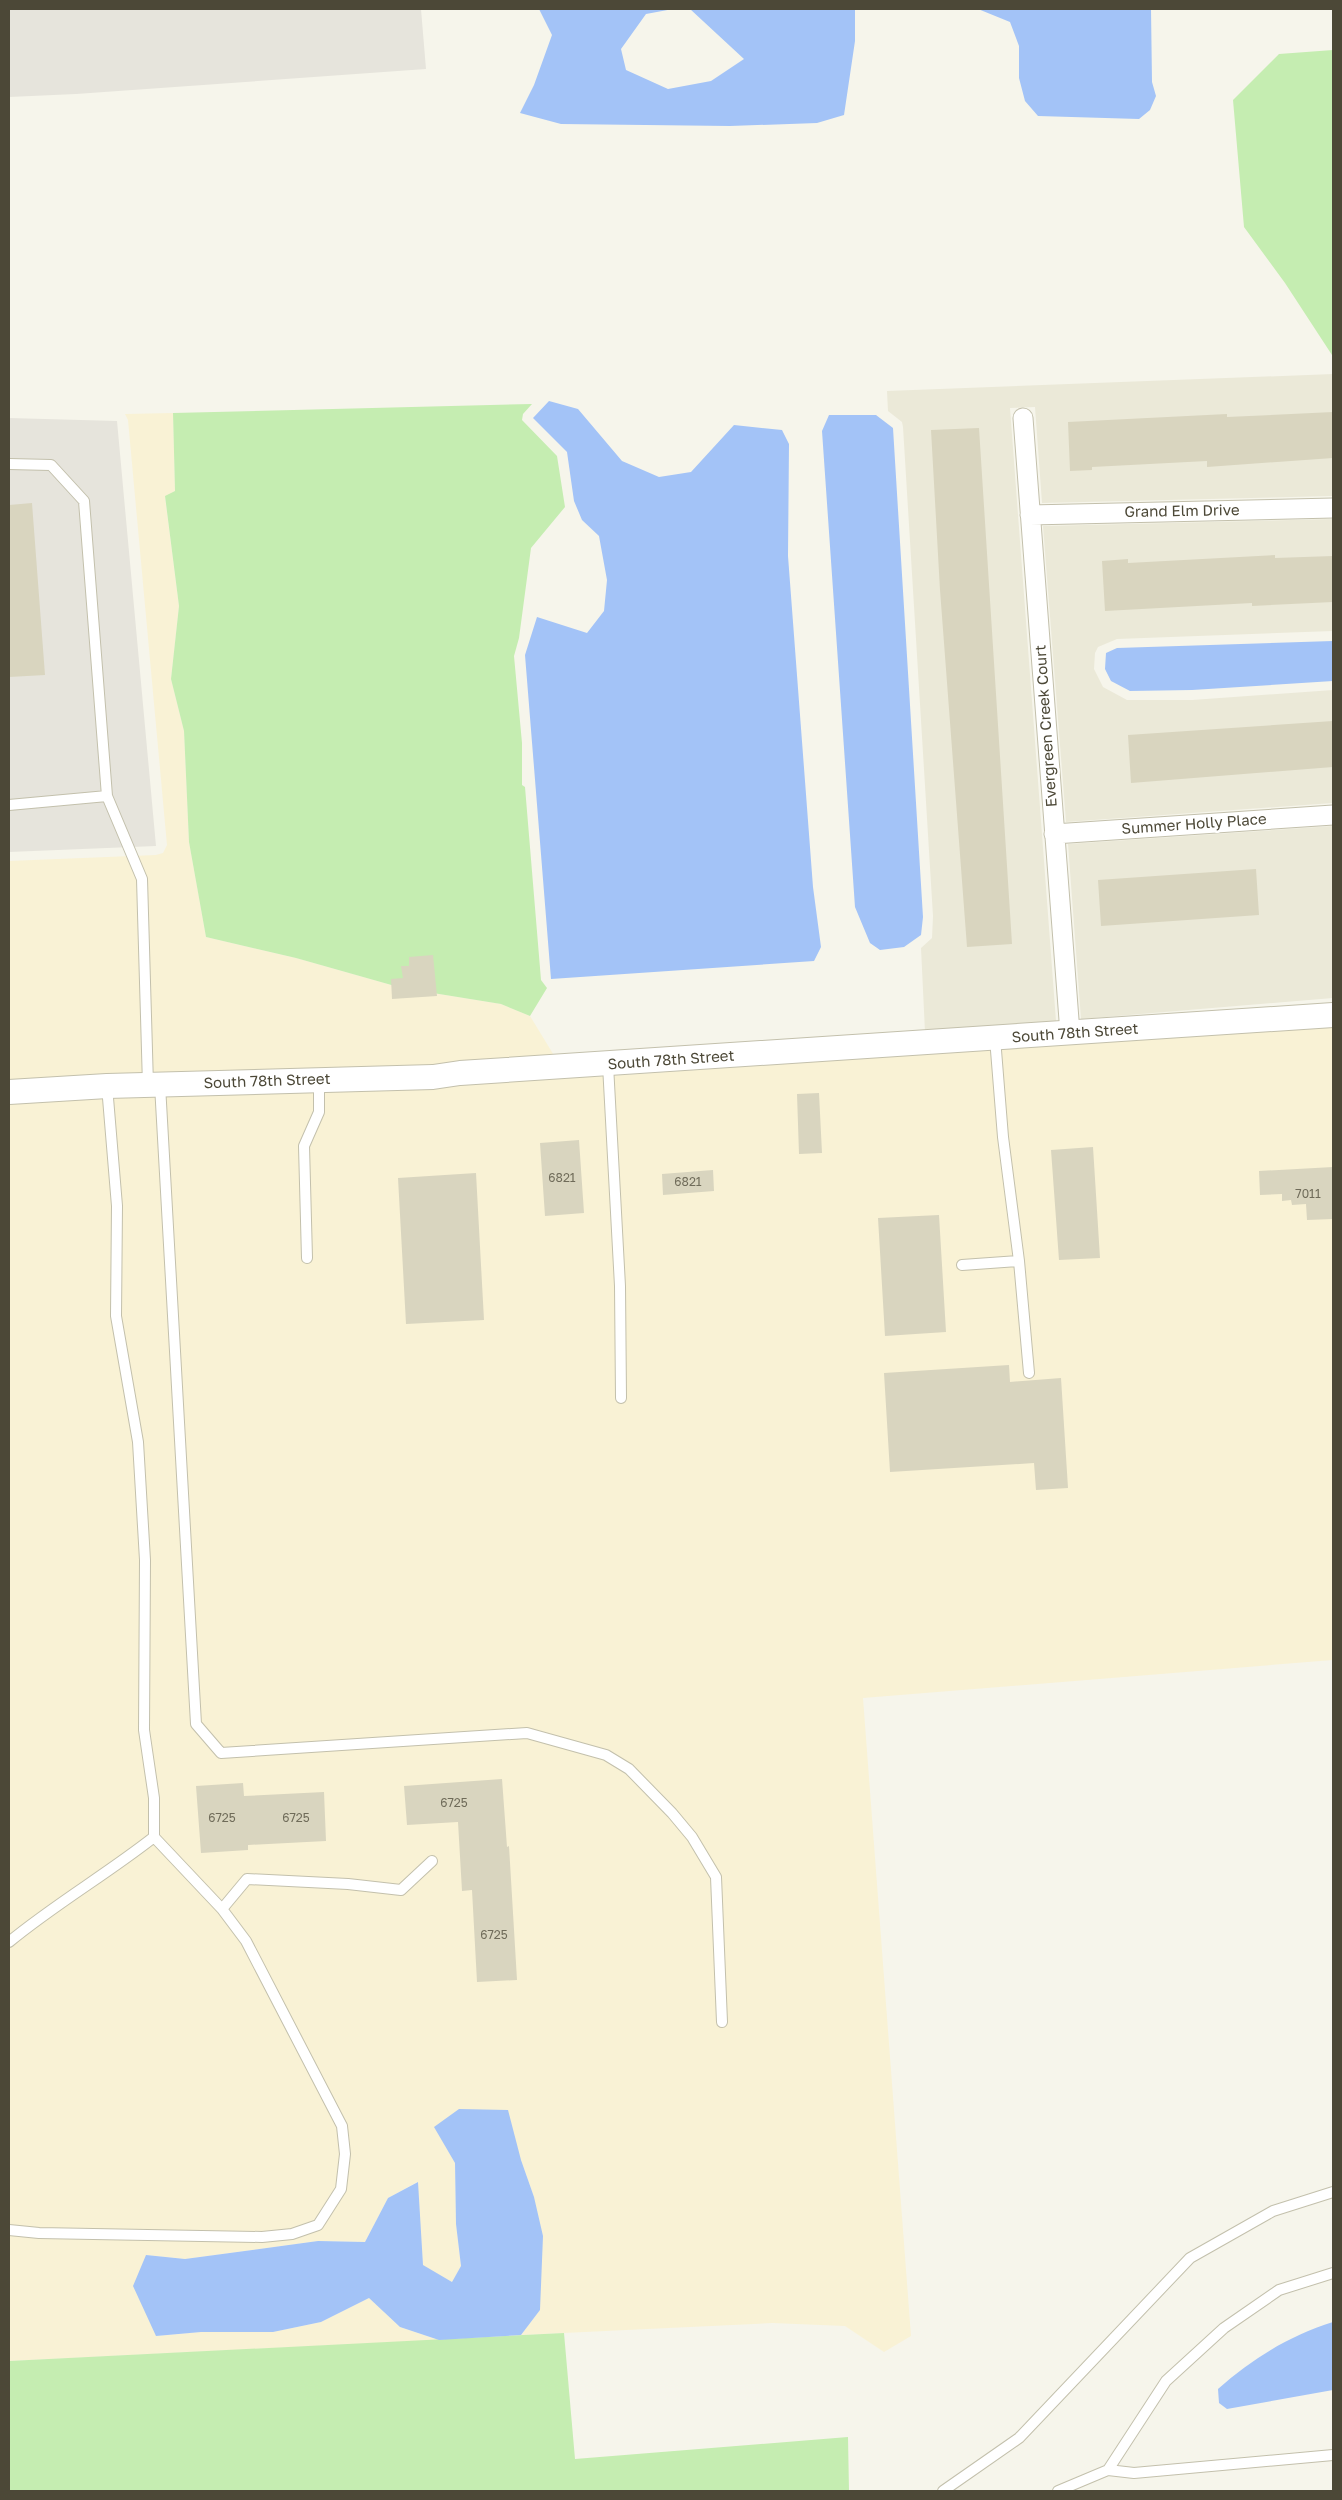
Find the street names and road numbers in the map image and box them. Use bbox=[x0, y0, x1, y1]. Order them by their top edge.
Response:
street label: Grand Elm Drive bbox=[1124, 500, 1240, 520]
street label: Evergreen Creek Court bbox=[1030, 644, 1060, 808]
street label: Summer Holly Place bbox=[1121, 809, 1267, 837]
street label: South 78th Street bbox=[1011, 1019, 1139, 1045]
street label: South 78th Street bbox=[607, 1046, 735, 1072]
street label: South 78th Street bbox=[203, 1069, 331, 1091]

